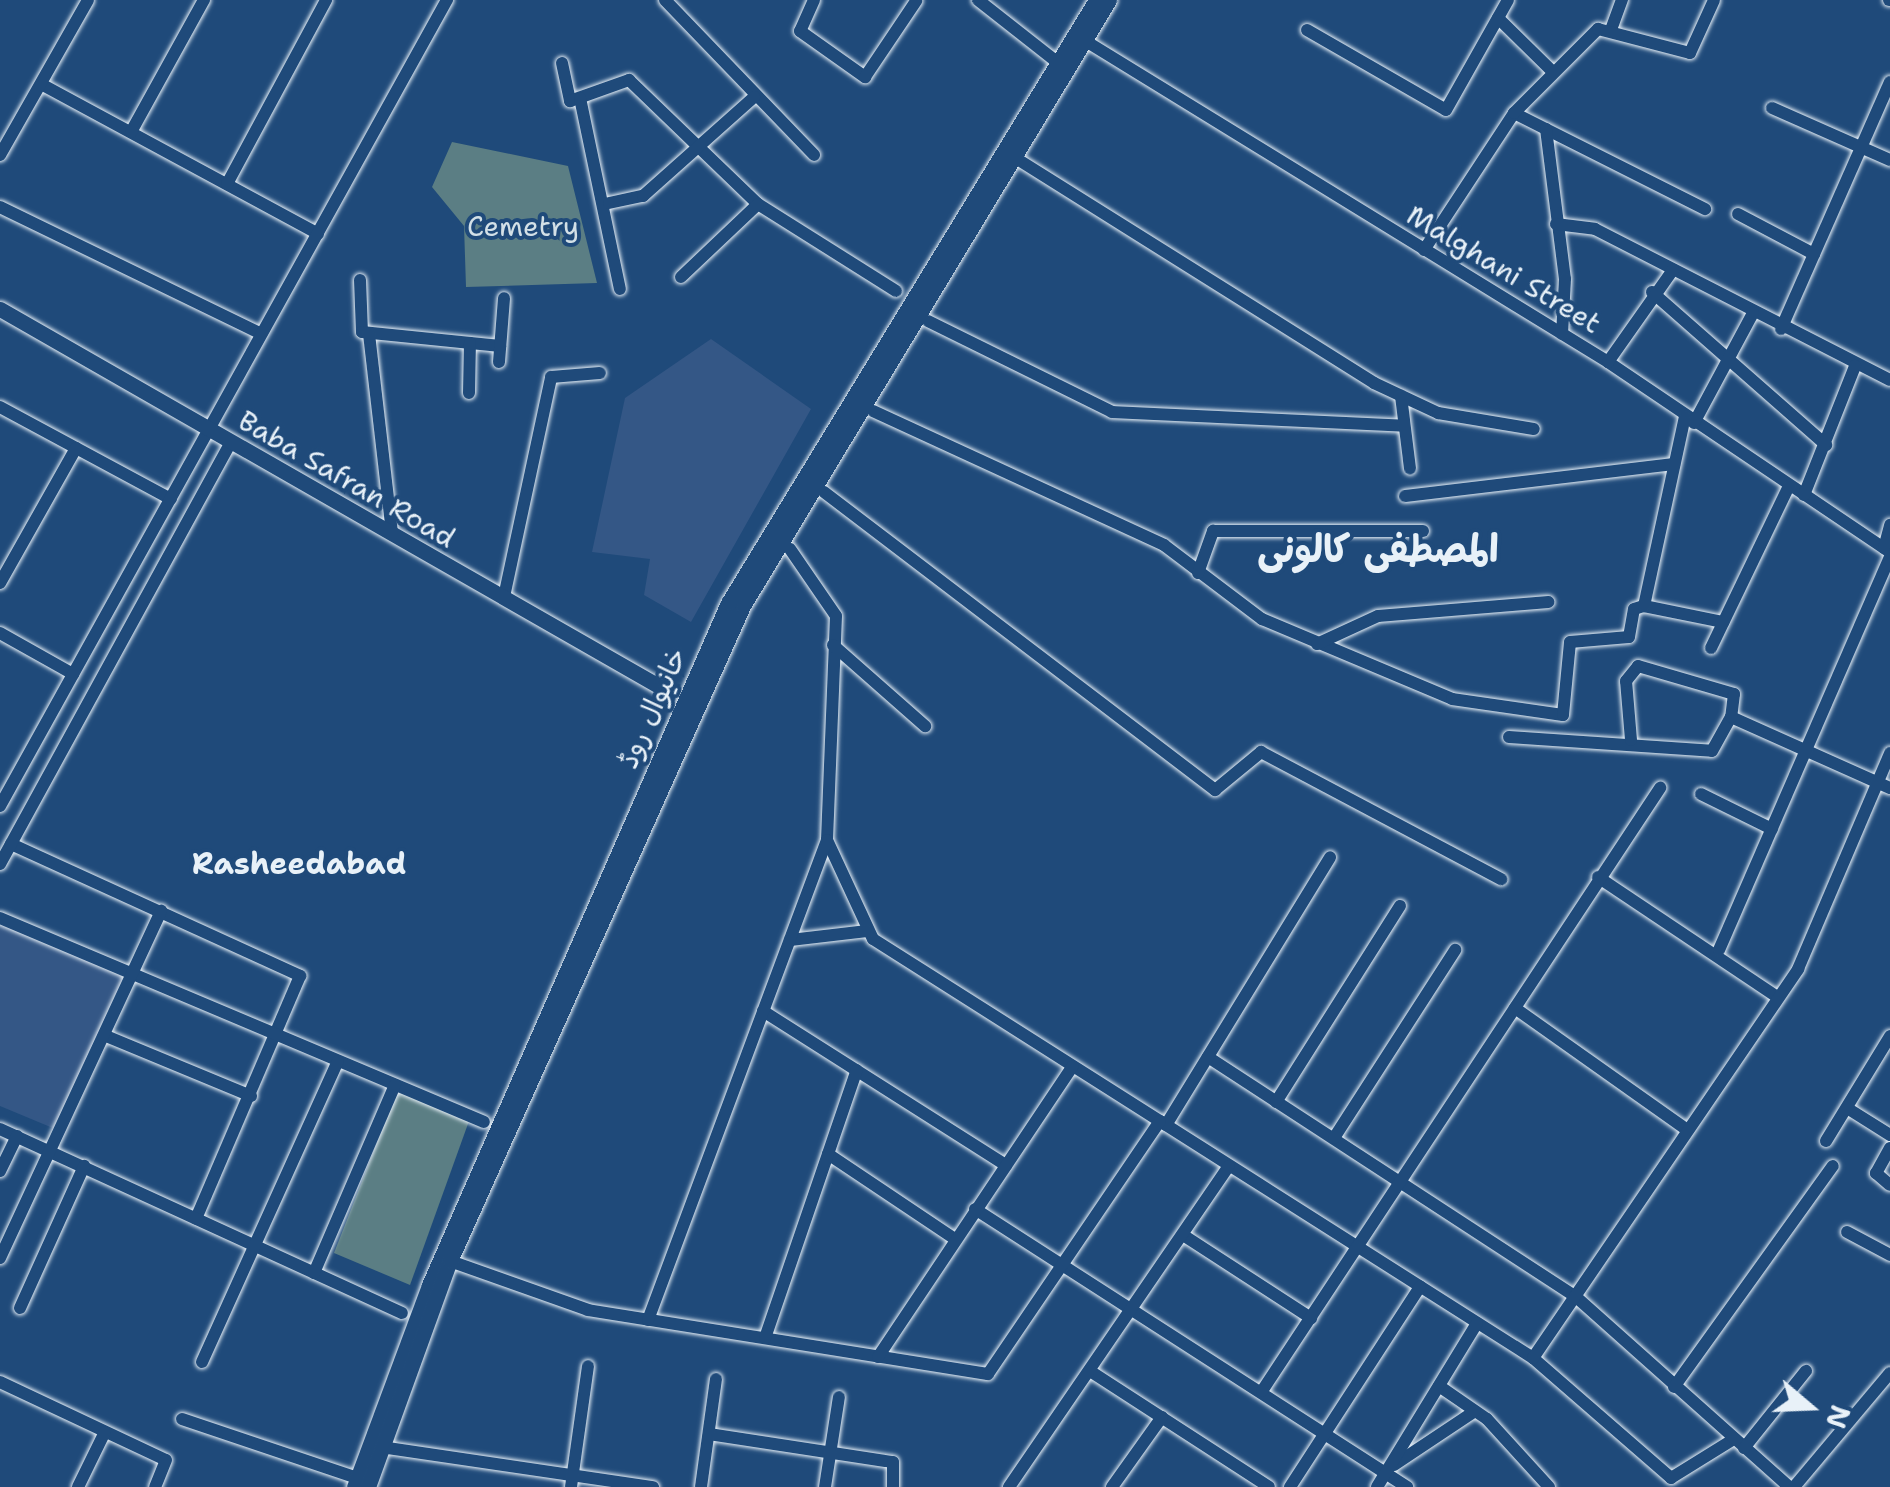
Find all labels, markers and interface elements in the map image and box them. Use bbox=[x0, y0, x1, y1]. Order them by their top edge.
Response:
street label: Malghani Street bbox=[1401, 198, 1607, 340]
park label: Cemetry bbox=[467, 209, 579, 243]
street label: Baba Safran Road bbox=[233, 403, 461, 555]
district label: المصطفی کالونی bbox=[1257, 526, 1499, 572]
street label: خانیوال روڈ bbox=[611, 643, 693, 773]
district label: Rasheedabad bbox=[192, 846, 406, 882]
north arrow bbox=[1760, 1357, 1860, 1457]
text: N bbox=[1817, 1400, 1860, 1433]

